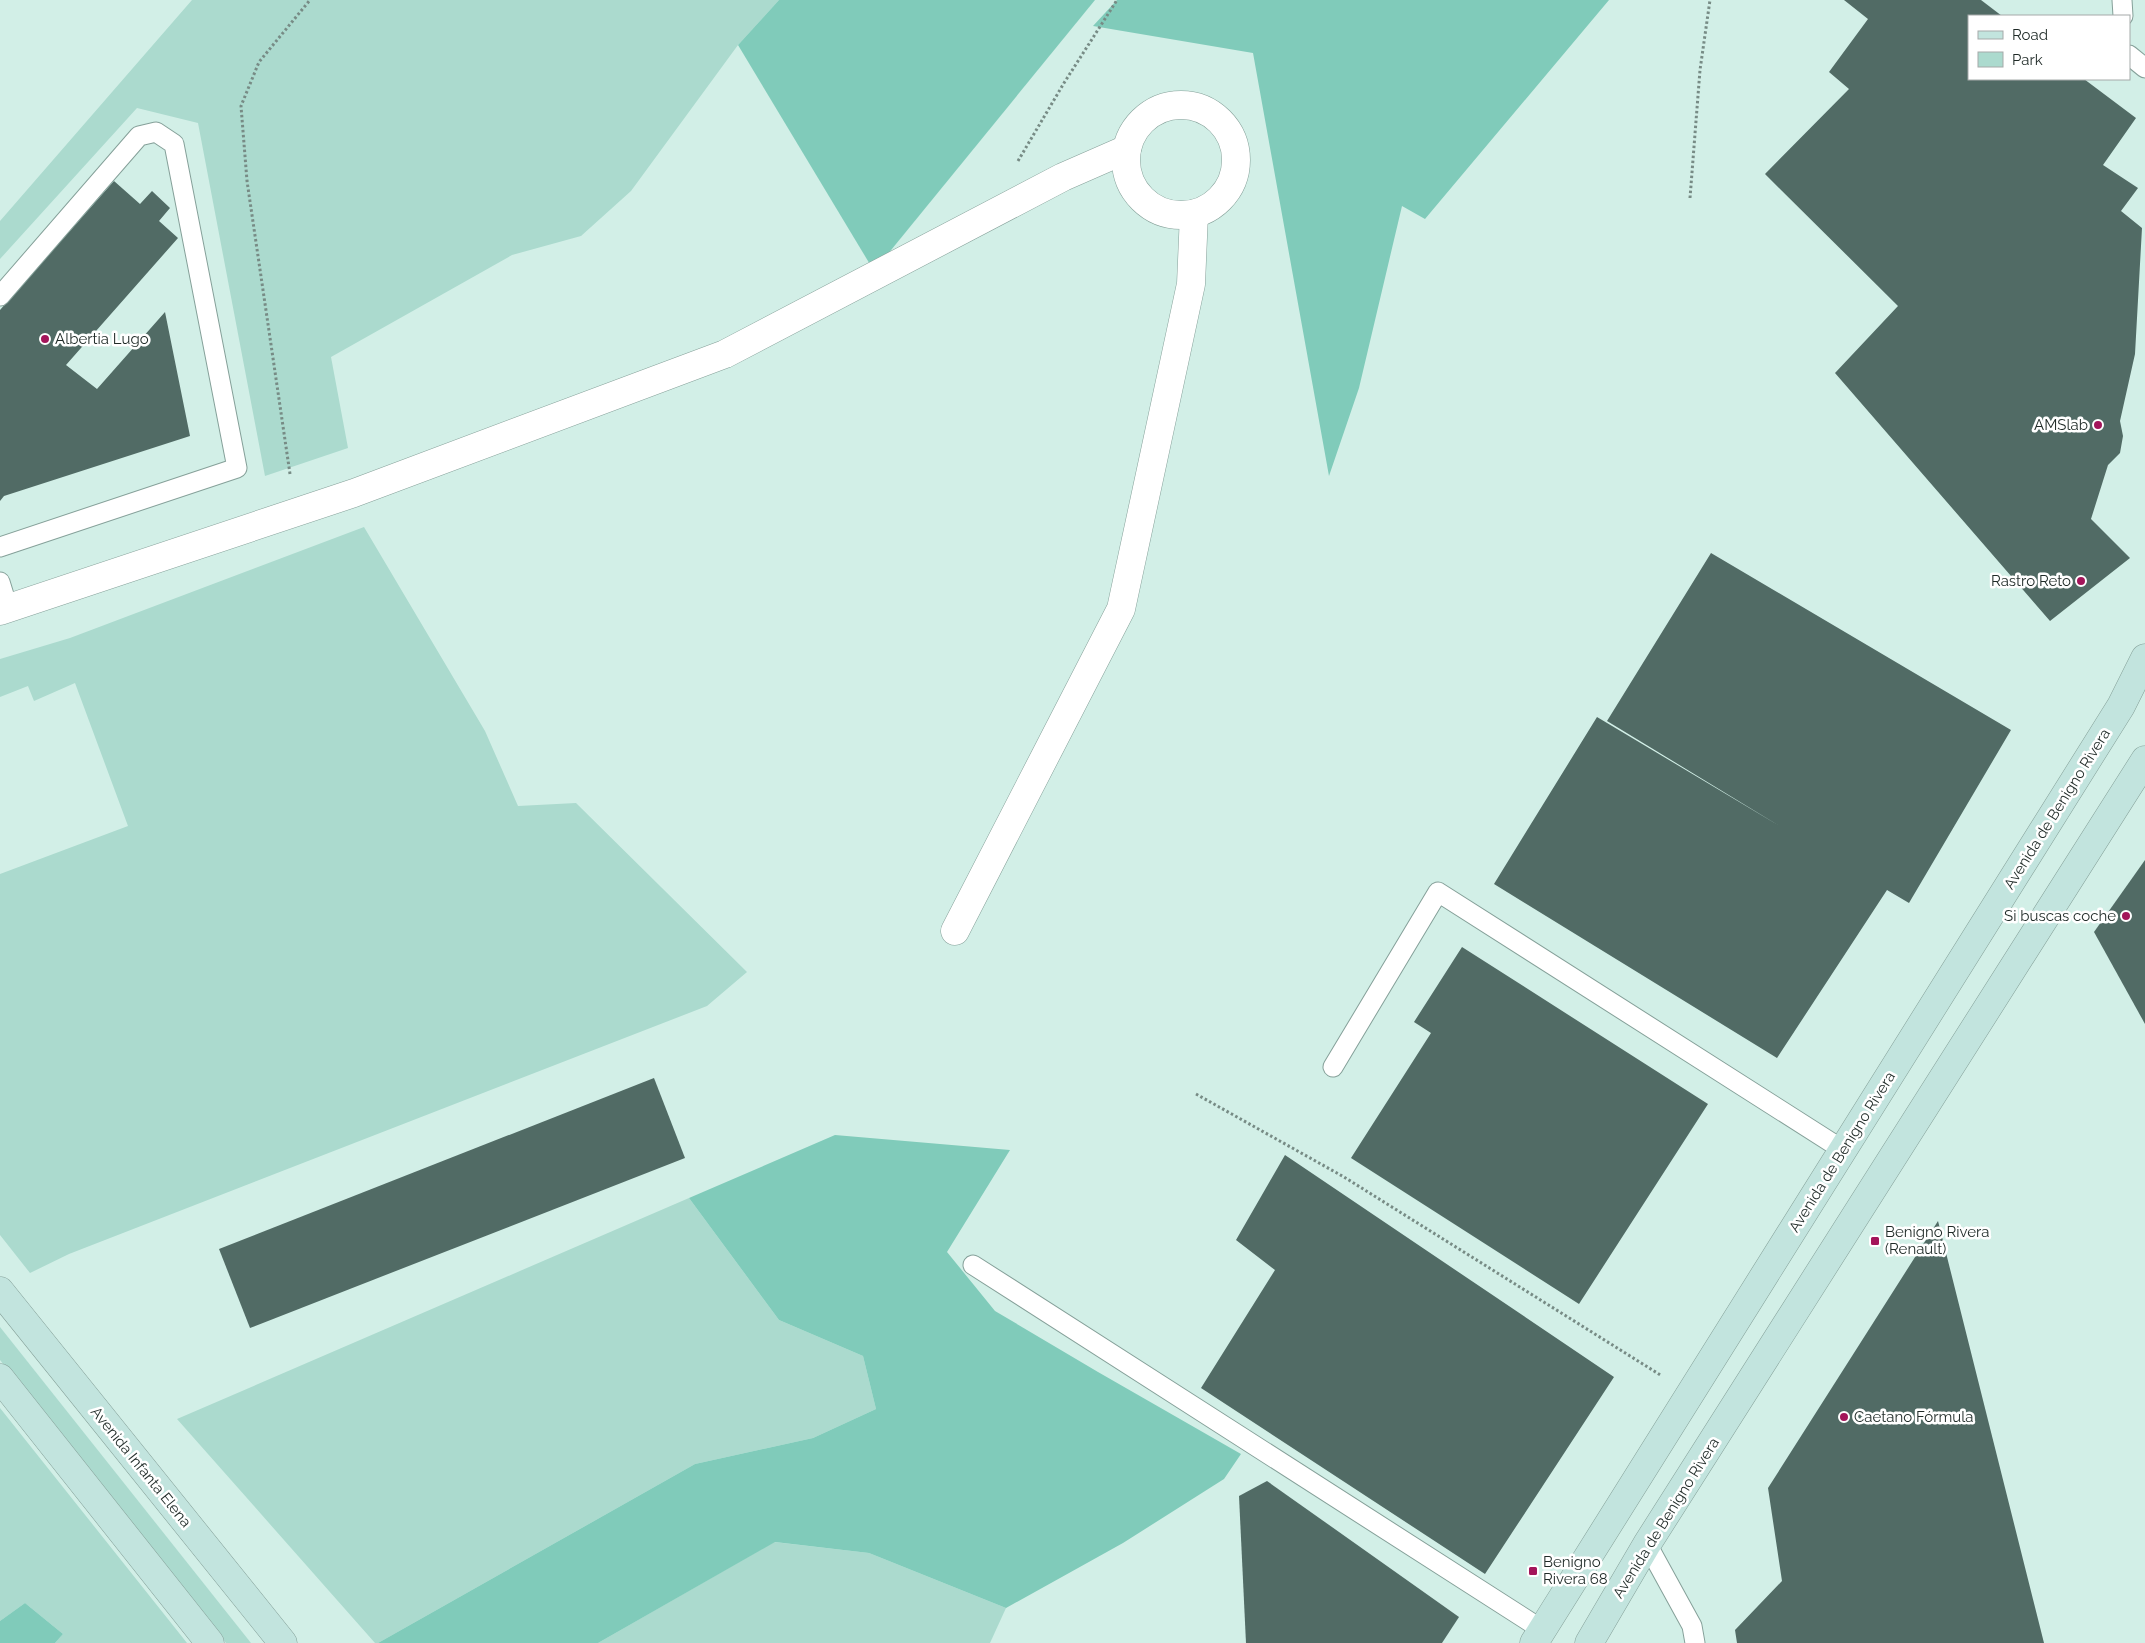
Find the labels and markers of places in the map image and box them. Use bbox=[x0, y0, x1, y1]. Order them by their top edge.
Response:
place label: Albertia Lugo bbox=[55, 330, 149, 348]
marker: Albertia Lugo bbox=[39, 333, 51, 345]
place label: AMSlab bbox=[2034, 416, 2088, 434]
marker: AMSlab bbox=[2092, 419, 2104, 431]
place label: Rastro Reto bbox=[1991, 572, 2071, 590]
marker: Rastro Reto bbox=[2075, 575, 2087, 587]
place label: Si buscas coche bbox=[2004, 907, 2116, 925]
marker: Si buscas coche bbox=[2120, 910, 2132, 922]
place label: Benigno Rivera (Renault) bbox=[1885, 1223, 1990, 1258]
marker: Benigno Rivera (Renault) bbox=[1869, 1235, 1881, 1247]
place label: Caetano Fórmula bbox=[1854, 1408, 1973, 1426]
marker: Caetano Fórmula bbox=[1838, 1411, 1850, 1423]
place label: Benigno Rivera 68 bbox=[1543, 1553, 1608, 1588]
marker: Benigno Rivera 68 bbox=[1527, 1565, 1539, 1577]

